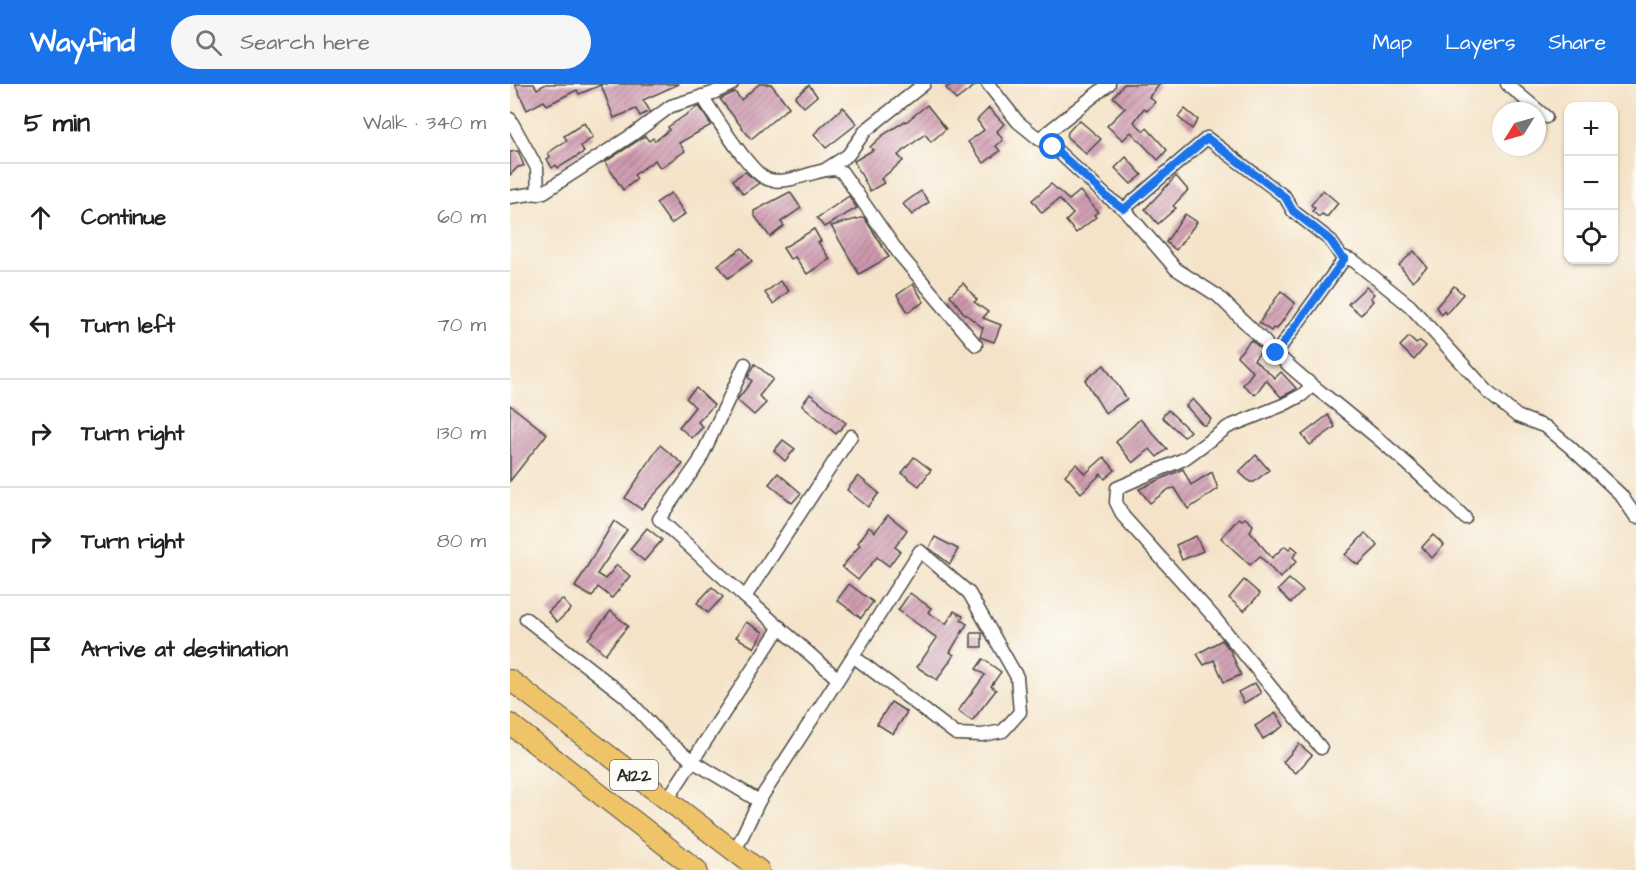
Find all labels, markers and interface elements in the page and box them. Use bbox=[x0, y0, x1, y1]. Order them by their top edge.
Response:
search box bbox=[171, 15, 591, 69]
text: Wayfind bbox=[30, 23, 135, 62]
icon: search bbox=[192, 26, 225, 59]
text: Search here bbox=[240, 27, 370, 58]
text: Map bbox=[1372, 28, 1412, 57]
text: Layers bbox=[1445, 28, 1515, 57]
text: Share bbox=[1548, 28, 1606, 57]
north arrow bbox=[1492, 102, 1546, 156]
map controls bbox=[1564, 102, 1618, 264]
button: + bbox=[1564, 102, 1618, 156]
text: 5 min bbox=[24, 105, 90, 141]
text: Walk · 340 m bbox=[363, 109, 486, 137]
route start bbox=[1039, 133, 1065, 159]
button: − bbox=[1564, 156, 1618, 210]
icon: ahead bbox=[24, 201, 57, 234]
text: Continue bbox=[81, 202, 166, 233]
text: 60 m bbox=[437, 203, 486, 231]
button: locate bbox=[1564, 210, 1618, 264]
icon: left bbox=[24, 309, 57, 342]
text: Turn left bbox=[81, 310, 175, 341]
text: 70 m bbox=[438, 311, 486, 339]
route end bbox=[1262, 339, 1288, 365]
icon: right bbox=[24, 417, 57, 450]
text: Turn right bbox=[81, 418, 184, 449]
text: 130 m bbox=[437, 419, 486, 447]
icon: right bbox=[24, 525, 57, 558]
text: Turn right bbox=[81, 526, 184, 557]
text: 80 m bbox=[437, 527, 486, 555]
icon: arrive bbox=[24, 633, 57, 666]
text: Arrive at destination bbox=[81, 634, 288, 665]
road number: A122 bbox=[610, 760, 658, 790]

